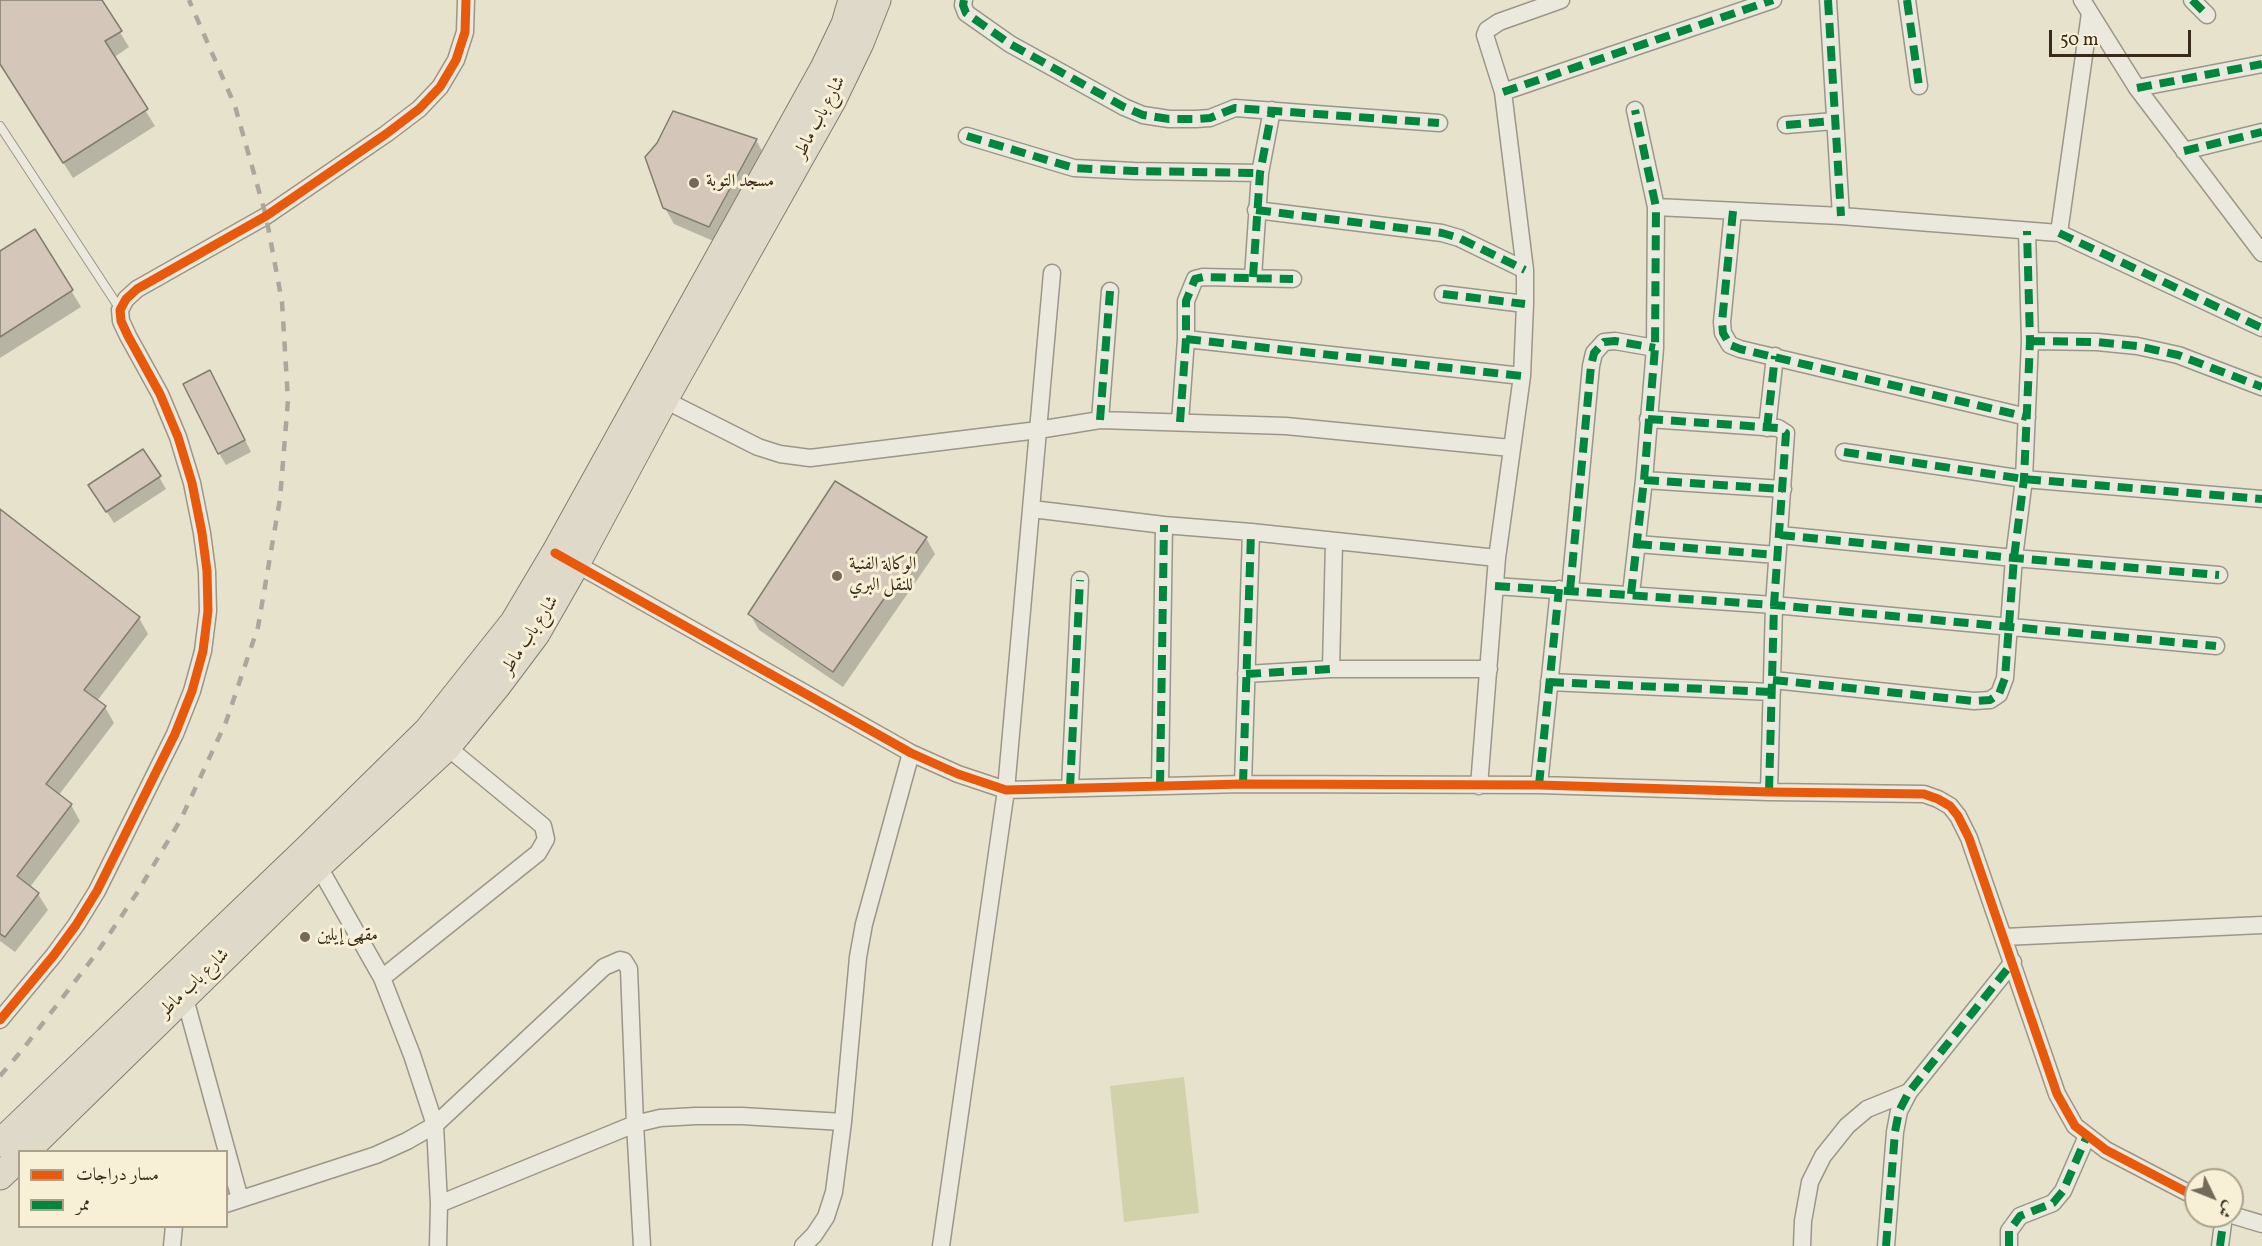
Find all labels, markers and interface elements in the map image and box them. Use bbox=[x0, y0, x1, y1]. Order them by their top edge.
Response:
scale bar bbox=[2052, 18, 2194, 56]
text: 50 m bbox=[2060, 28, 2099, 53]
street label: شارع باب ماطر bbox=[790, 73, 852, 163]
place label: مسجد التوبة bbox=[706, 172, 774, 194]
marker: مسجد التوبة bbox=[687, 176, 701, 190]
place label: الوكالة الفنية للنقل البري bbox=[849, 555, 916, 598]
marker: الوكالة الفنية للنقل البري bbox=[830, 569, 844, 583]
street label: شارع باب ماطر bbox=[497, 592, 565, 680]
place label: مقهى إيلين bbox=[317, 926, 378, 948]
marker: مقهى إيلين bbox=[298, 930, 312, 944]
street label: شارع باب ماطر bbox=[155, 945, 235, 1023]
legend bbox=[18, 1150, 228, 1228]
text: مسار دراجات bbox=[76, 1163, 159, 1188]
north arrow bbox=[2184, 1168, 2244, 1228]
text: ممر bbox=[76, 1193, 90, 1218]
text: ش bbox=[2212, 1196, 2239, 1222]

